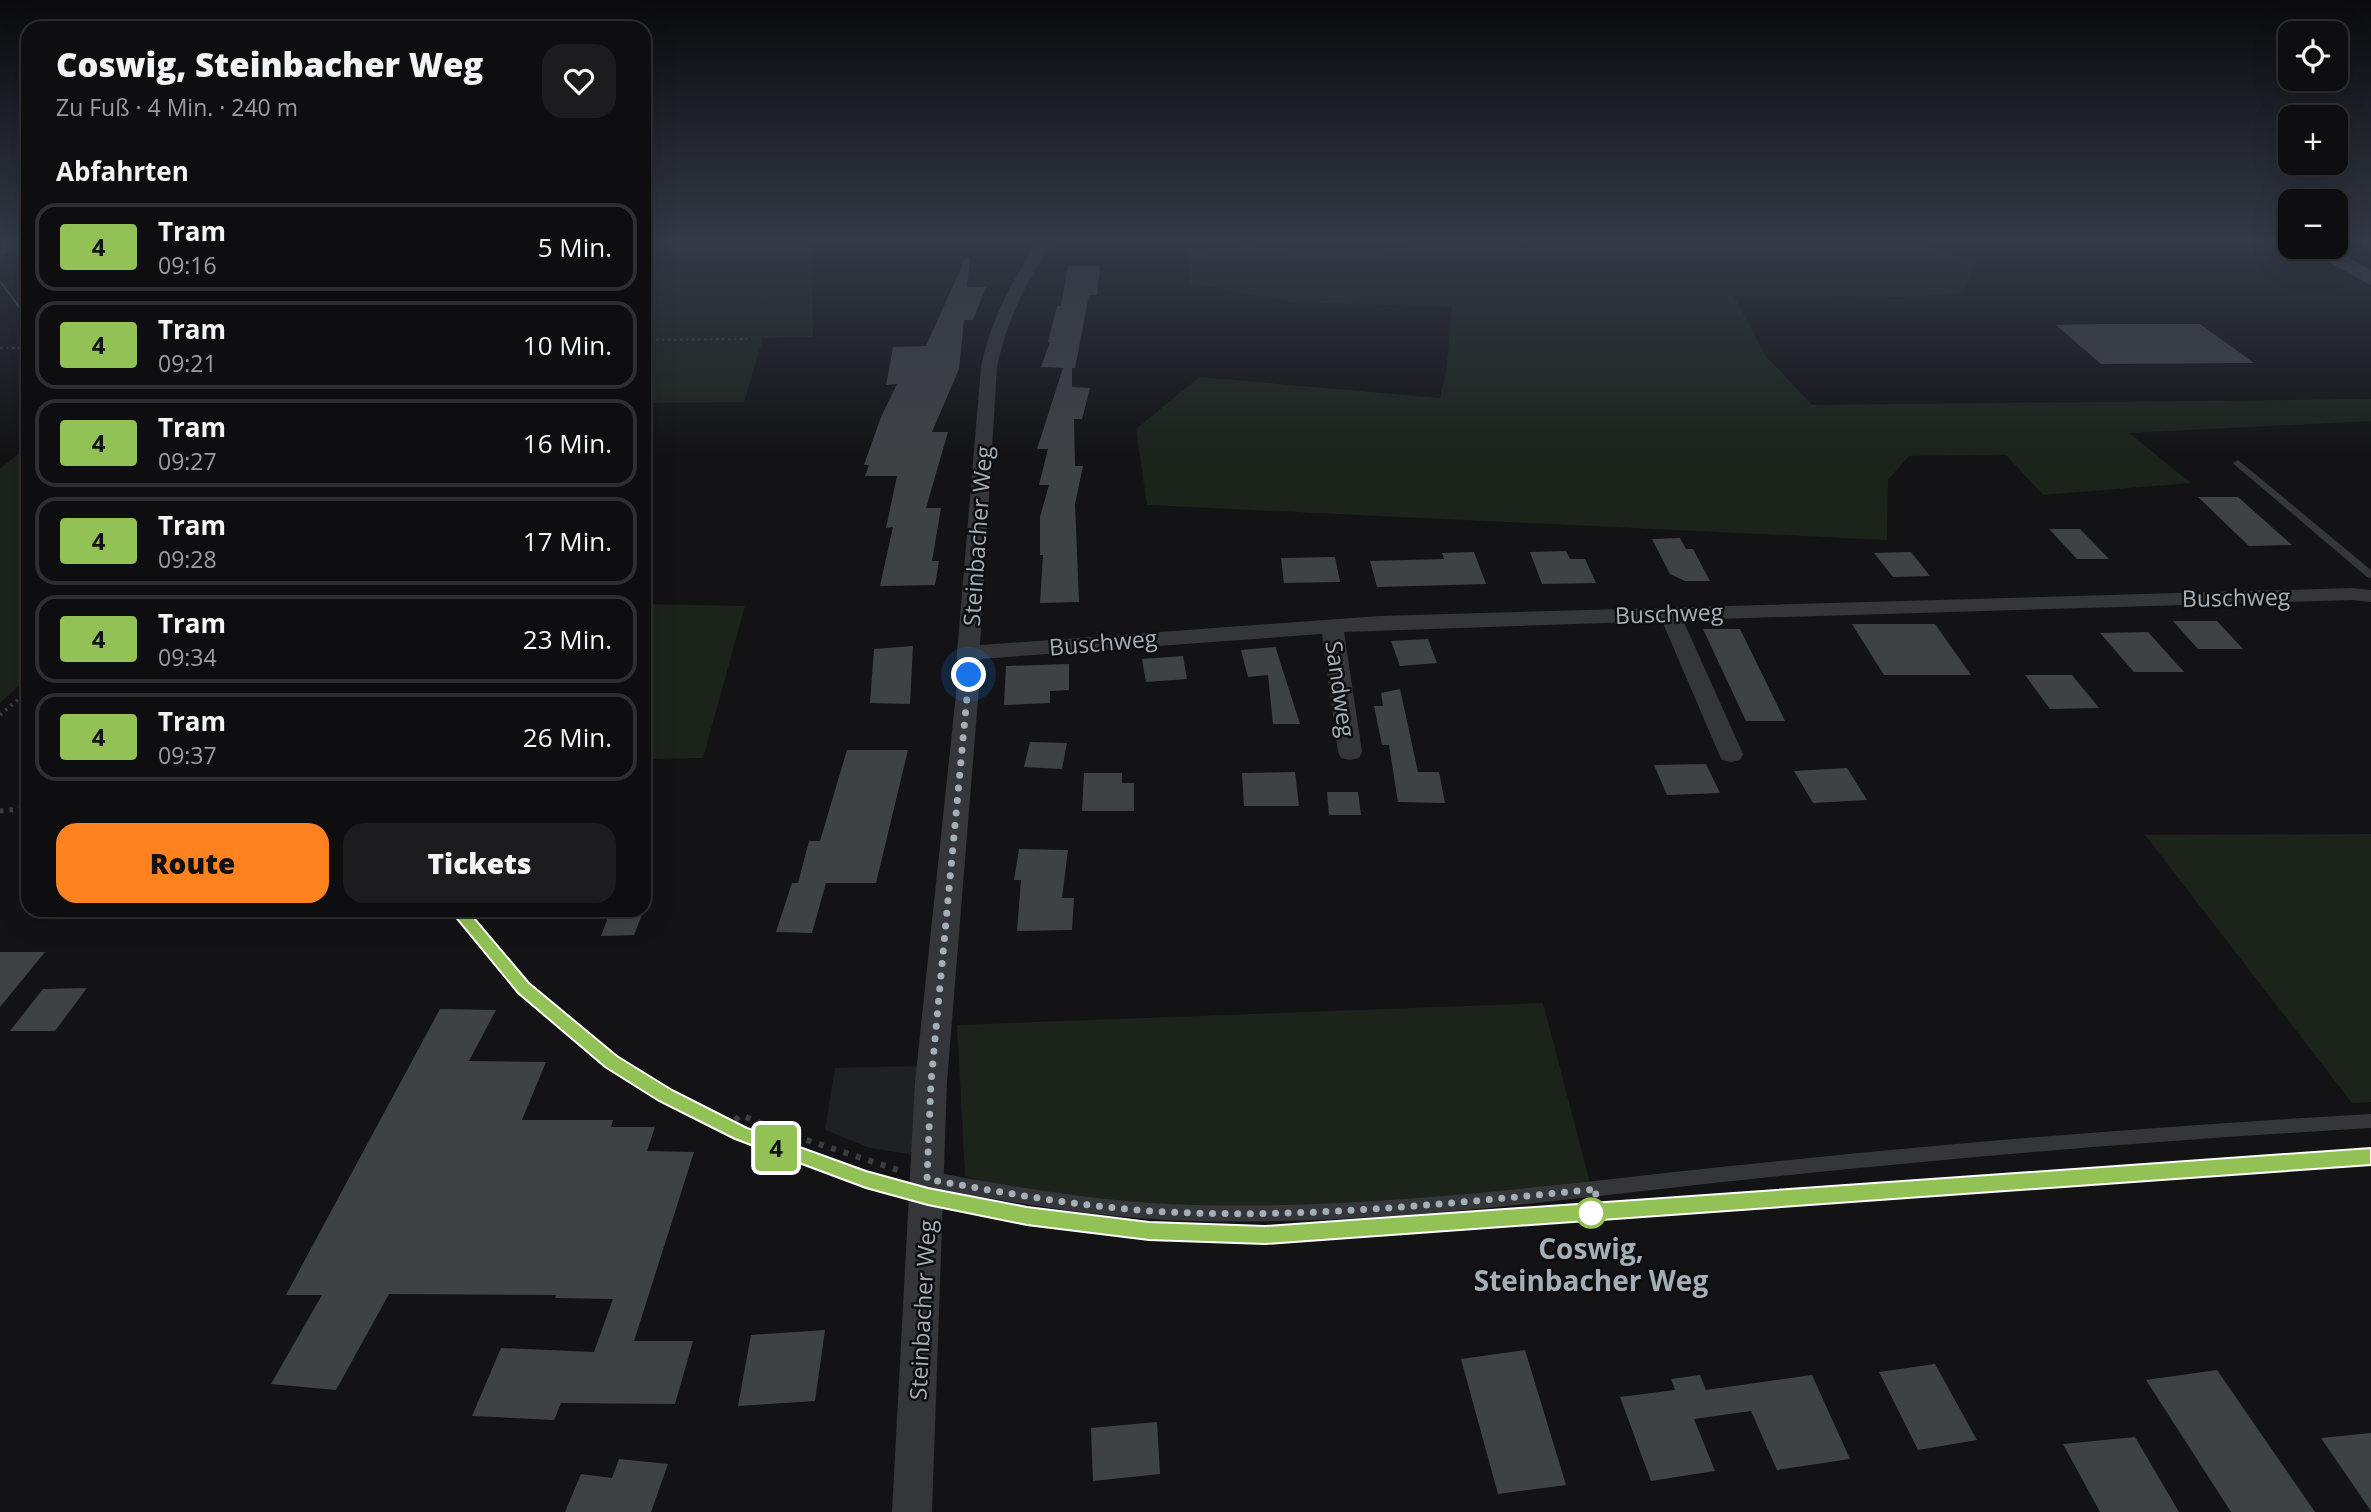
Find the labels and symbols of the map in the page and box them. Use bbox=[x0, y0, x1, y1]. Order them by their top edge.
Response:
street label: Steinbacher Weg bbox=[955, 444, 999, 627]
street label: Buschweg bbox=[2182, 580, 2291, 614]
street label: Buschweg bbox=[1614, 595, 1724, 631]
street label: Buschweg bbox=[1048, 621, 1159, 663]
street label: Sandweg bbox=[1318, 639, 1364, 740]
your location bbox=[951, 657, 986, 692]
line badge: 4 bbox=[753, 1125, 799, 1171]
marker: Coswig, Steinbacher Weg bbox=[1576, 1198, 1606, 1228]
street label: Steinbacher Weg bbox=[901, 1219, 943, 1401]
place label: Coswig, Steinbacher Weg bbox=[1474, 1229, 1708, 1299]

